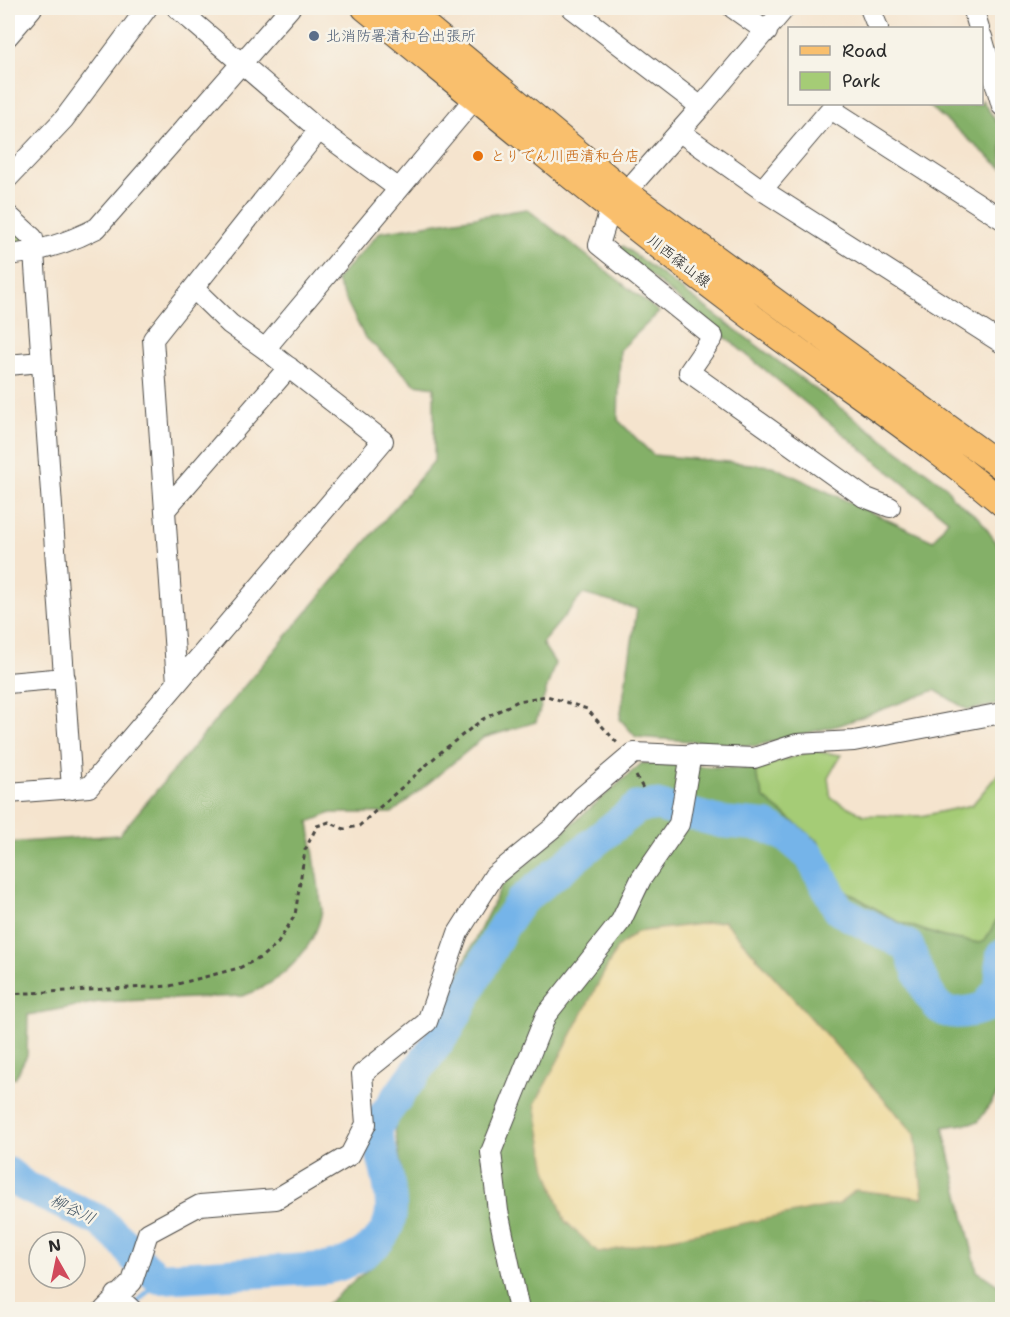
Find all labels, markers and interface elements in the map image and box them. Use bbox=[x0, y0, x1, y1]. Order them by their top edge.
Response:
place label: 北消防署清和台出張所 bbox=[326, 26, 476, 46]
legend bbox=[788, 27, 983, 105]
marker: 北消防署清和台出張所 bbox=[307, 29, 321, 43]
text: Road bbox=[842, 39, 887, 63]
text: Park bbox=[842, 69, 881, 93]
place label: とりでん川西清和台店 bbox=[490, 146, 640, 166]
marker: とりでん川西清和台店 bbox=[471, 149, 485, 163]
street label: 川西篠山線 bbox=[643, 230, 715, 292]
water label: 柳谷川 bbox=[47, 1189, 99, 1229]
north arrow bbox=[27, 1230, 87, 1290]
text: N bbox=[47, 1234, 63, 1257]

